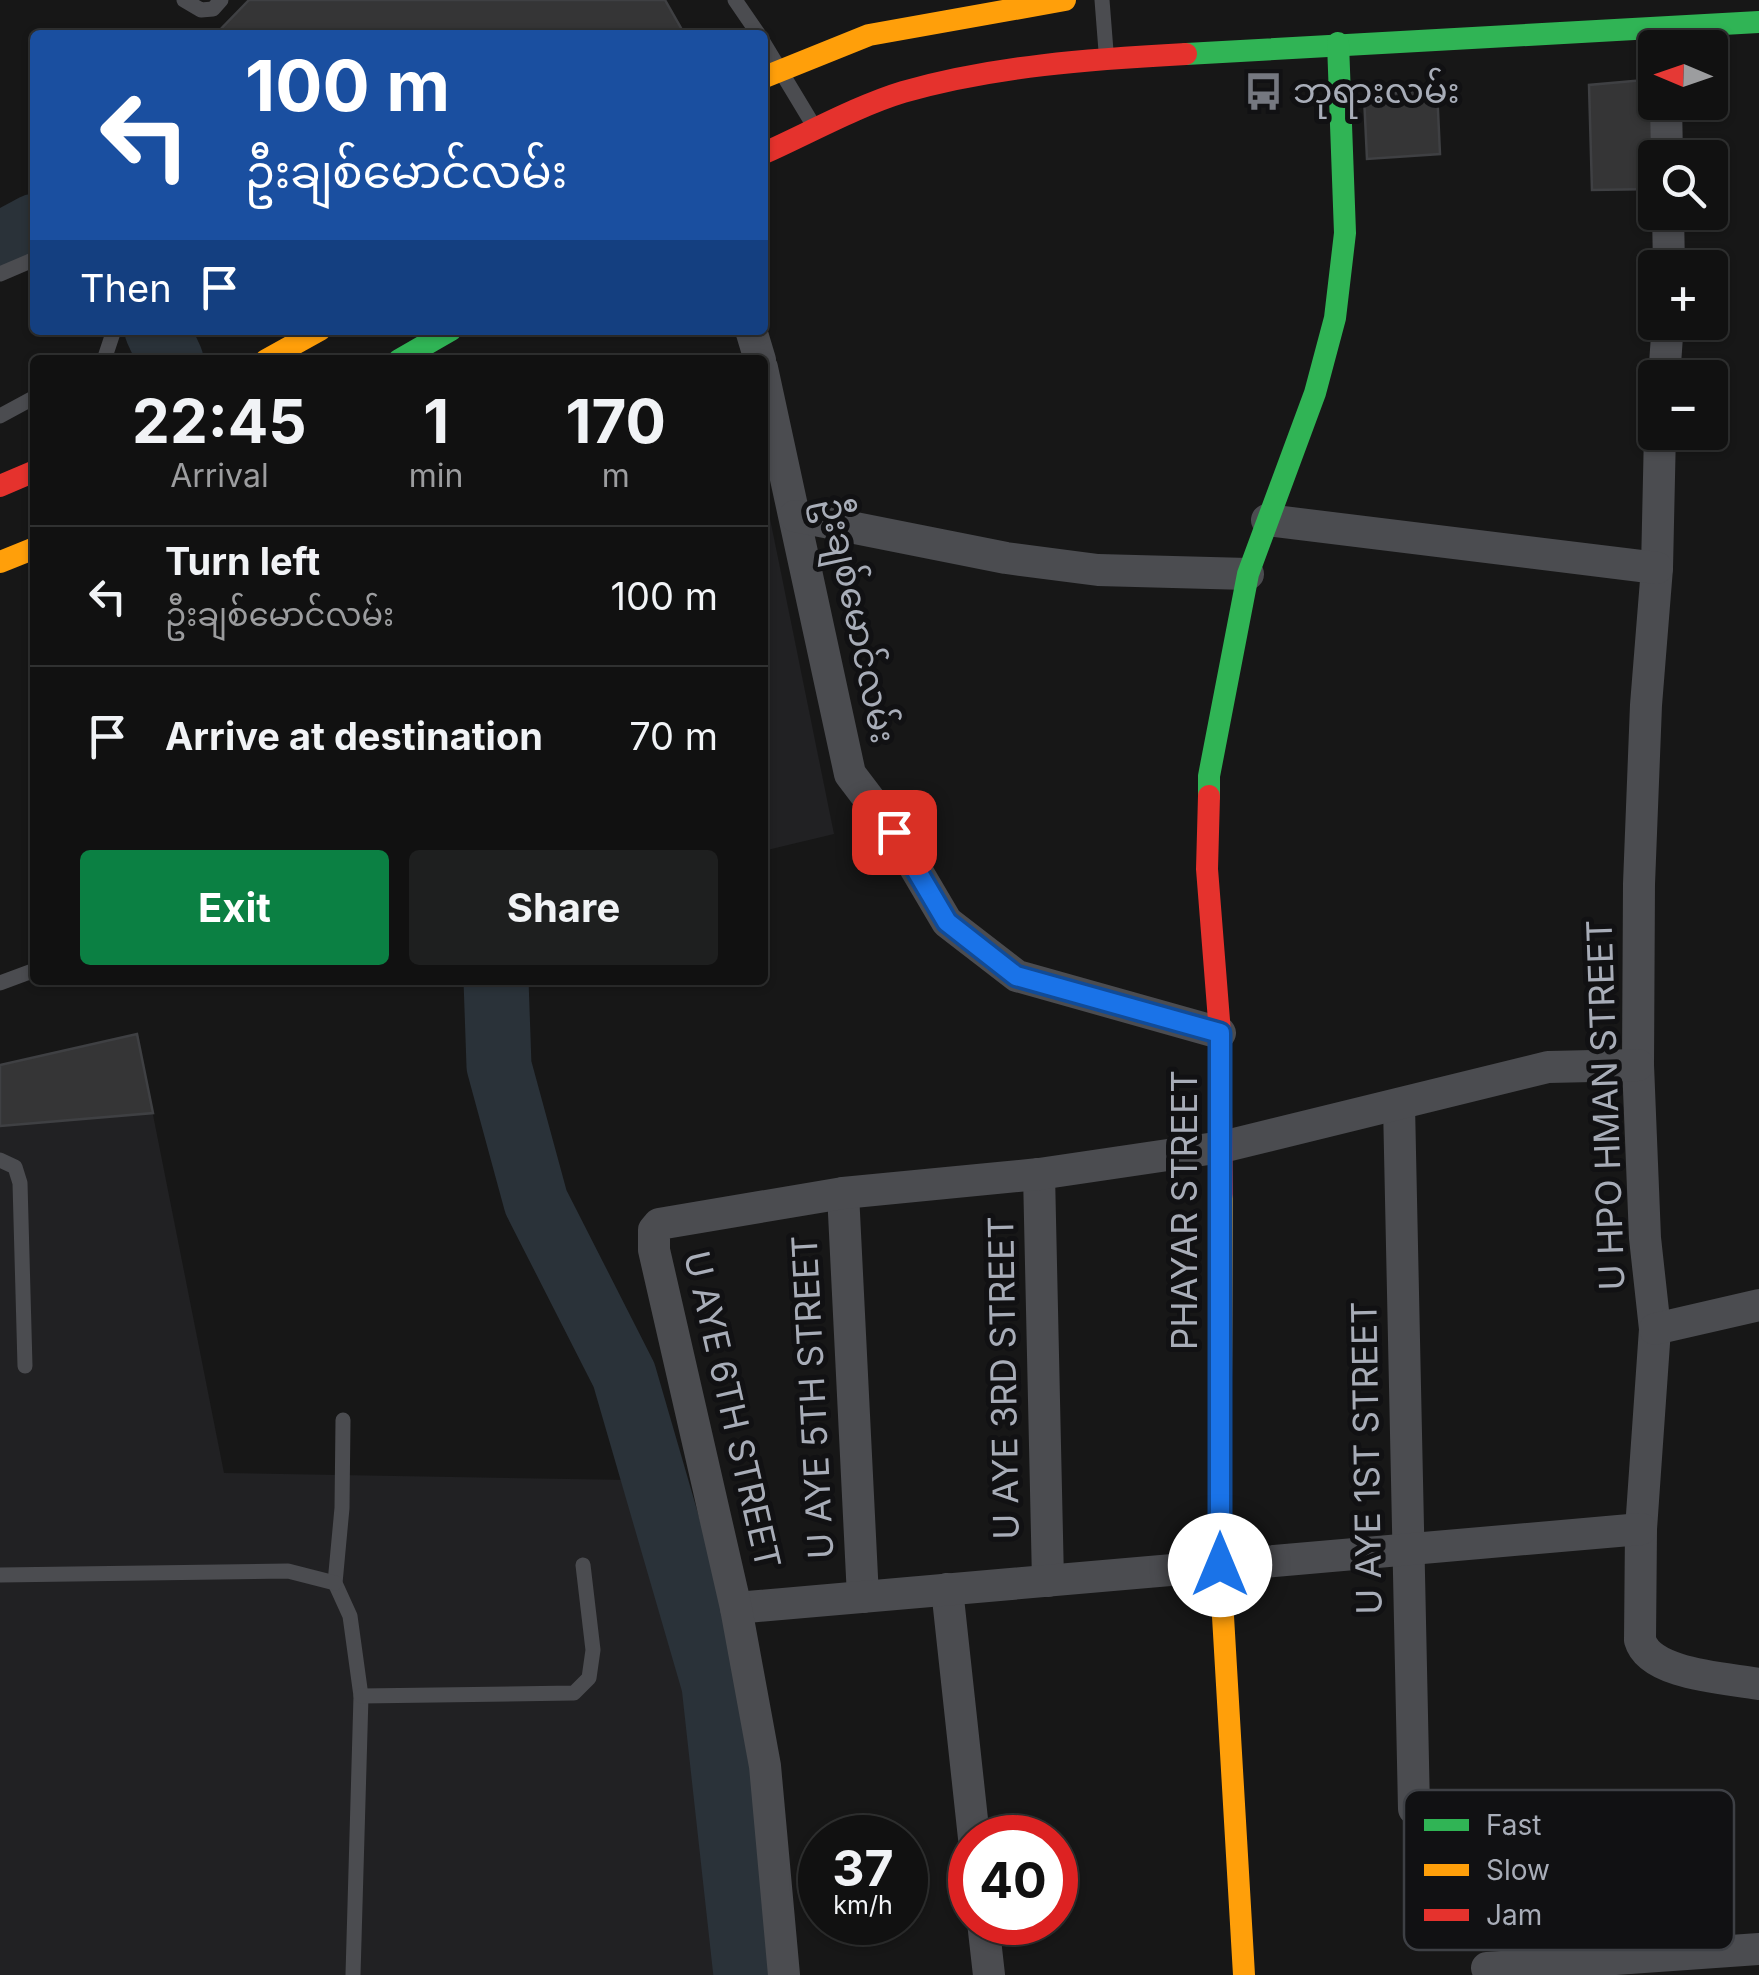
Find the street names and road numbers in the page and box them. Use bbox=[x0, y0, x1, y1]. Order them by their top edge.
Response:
street label: ဦးချစ်မောင်လမ်း bbox=[804, 492, 908, 749]
street label: U HPO HMAN STREET bbox=[1578, 919, 1632, 1291]
street label: PHAYAR STREET bbox=[1163, 1070, 1205, 1350]
street label: U AYE 3RD STREET bbox=[979, 1216, 1027, 1540]
street label: U AYE 5TH STREET bbox=[783, 1234, 841, 1560]
street label: U AYE 6TH STREET bbox=[676, 1247, 790, 1573]
street label: U AYE 1ST STREET bbox=[1342, 1301, 1390, 1615]

